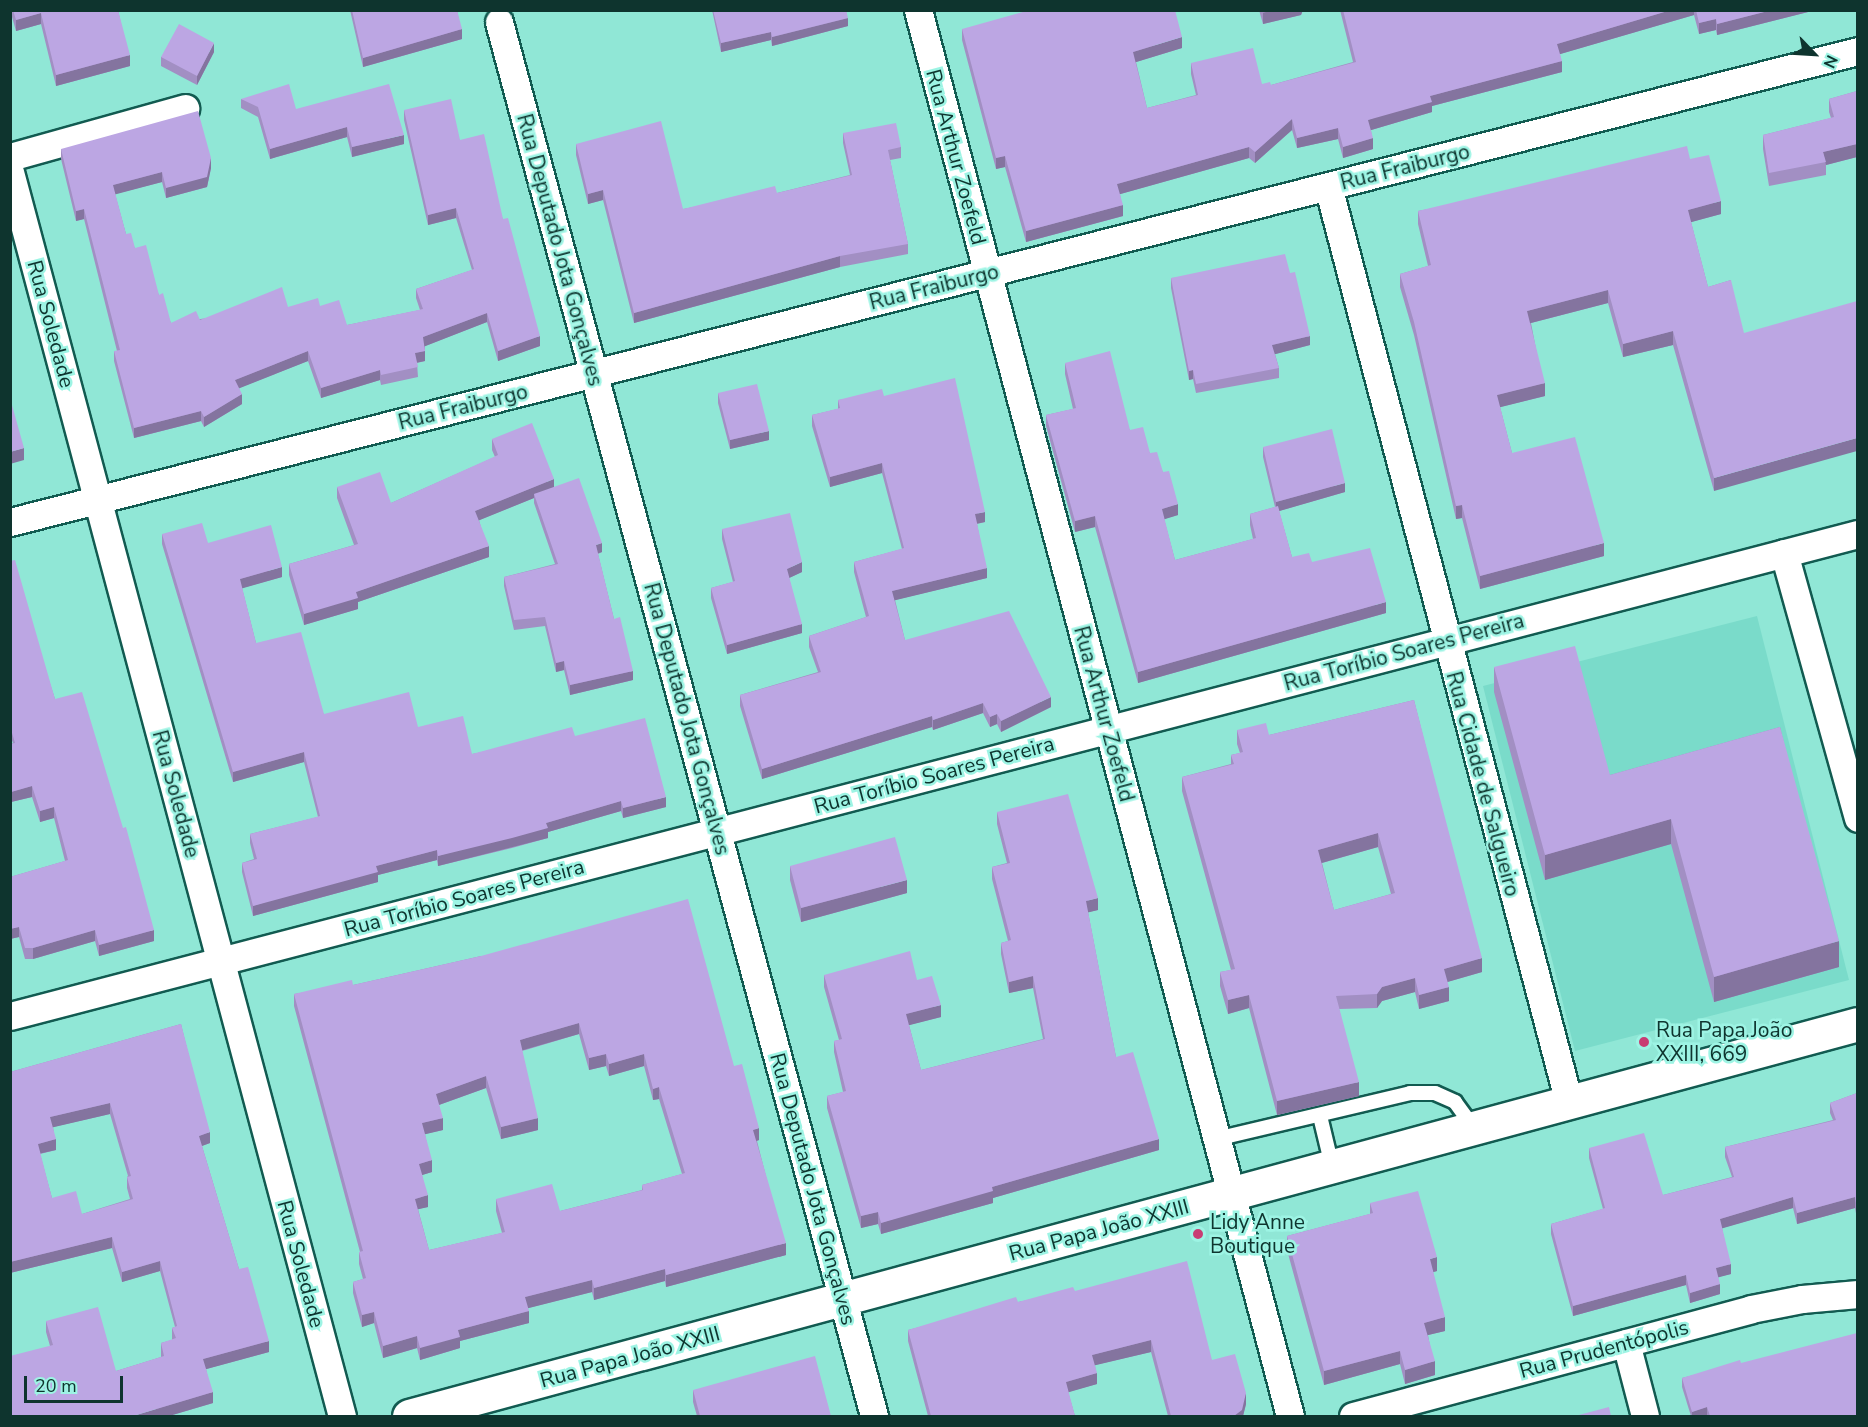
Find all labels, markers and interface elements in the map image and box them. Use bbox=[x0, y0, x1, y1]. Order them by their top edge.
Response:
north arrow bbox=[1784, 24, 1844, 84]
text: N bbox=[1818, 52, 1843, 72]
street label: Rua Arthur Zoefeld bbox=[920, 66, 992, 248]
street label: Rua Deputado Jota Gonçalves bbox=[512, 111, 608, 389]
street label: Rua Fraiburgo bbox=[1338, 139, 1472, 195]
street label: Rua Soledade bbox=[22, 257, 80, 391]
street label: Rua Fraiburgo bbox=[867, 259, 1001, 315]
street label: Rua Fraiburgo bbox=[396, 379, 530, 435]
street label: Rua Deputado Jota Gonçalves bbox=[639, 580, 735, 858]
street label: Rua Toríbio Soares Pereira bbox=[1281, 608, 1527, 696]
street label: Rua Arthur Zoefeld bbox=[1068, 623, 1140, 805]
street label: Rua Cidade de Salgueiro bbox=[1441, 669, 1525, 899]
street label: Rua Soledade bbox=[147, 727, 205, 861]
street label: Rua Toríbio Soares Pereira bbox=[811, 731, 1057, 819]
street label: Rua Toríbio Soares Pereira bbox=[341, 854, 587, 942]
place label: Rua Papa João XXIII, 669 bbox=[1656, 1017, 1792, 1067]
marker: Rua Papa João XXIII, 669 bbox=[1637, 1035, 1651, 1049]
street label: Rua Deputado Jota Gonçalves bbox=[765, 1050, 861, 1328]
street label: Rua Papa João XXIII bbox=[1006, 1194, 1192, 1266]
street label: Rua Soledade bbox=[272, 1197, 330, 1331]
place label: Lidy Anne Boutique bbox=[1210, 1209, 1305, 1259]
marker: Lidy Anne Boutique bbox=[1191, 1227, 1205, 1241]
street label: Rua Prudentópolis bbox=[1517, 1314, 1691, 1384]
street label: Rua Papa João XXIII bbox=[537, 1321, 723, 1393]
scale bar bbox=[27, 1364, 126, 1402]
text: 20 m bbox=[35, 1374, 77, 1398]

